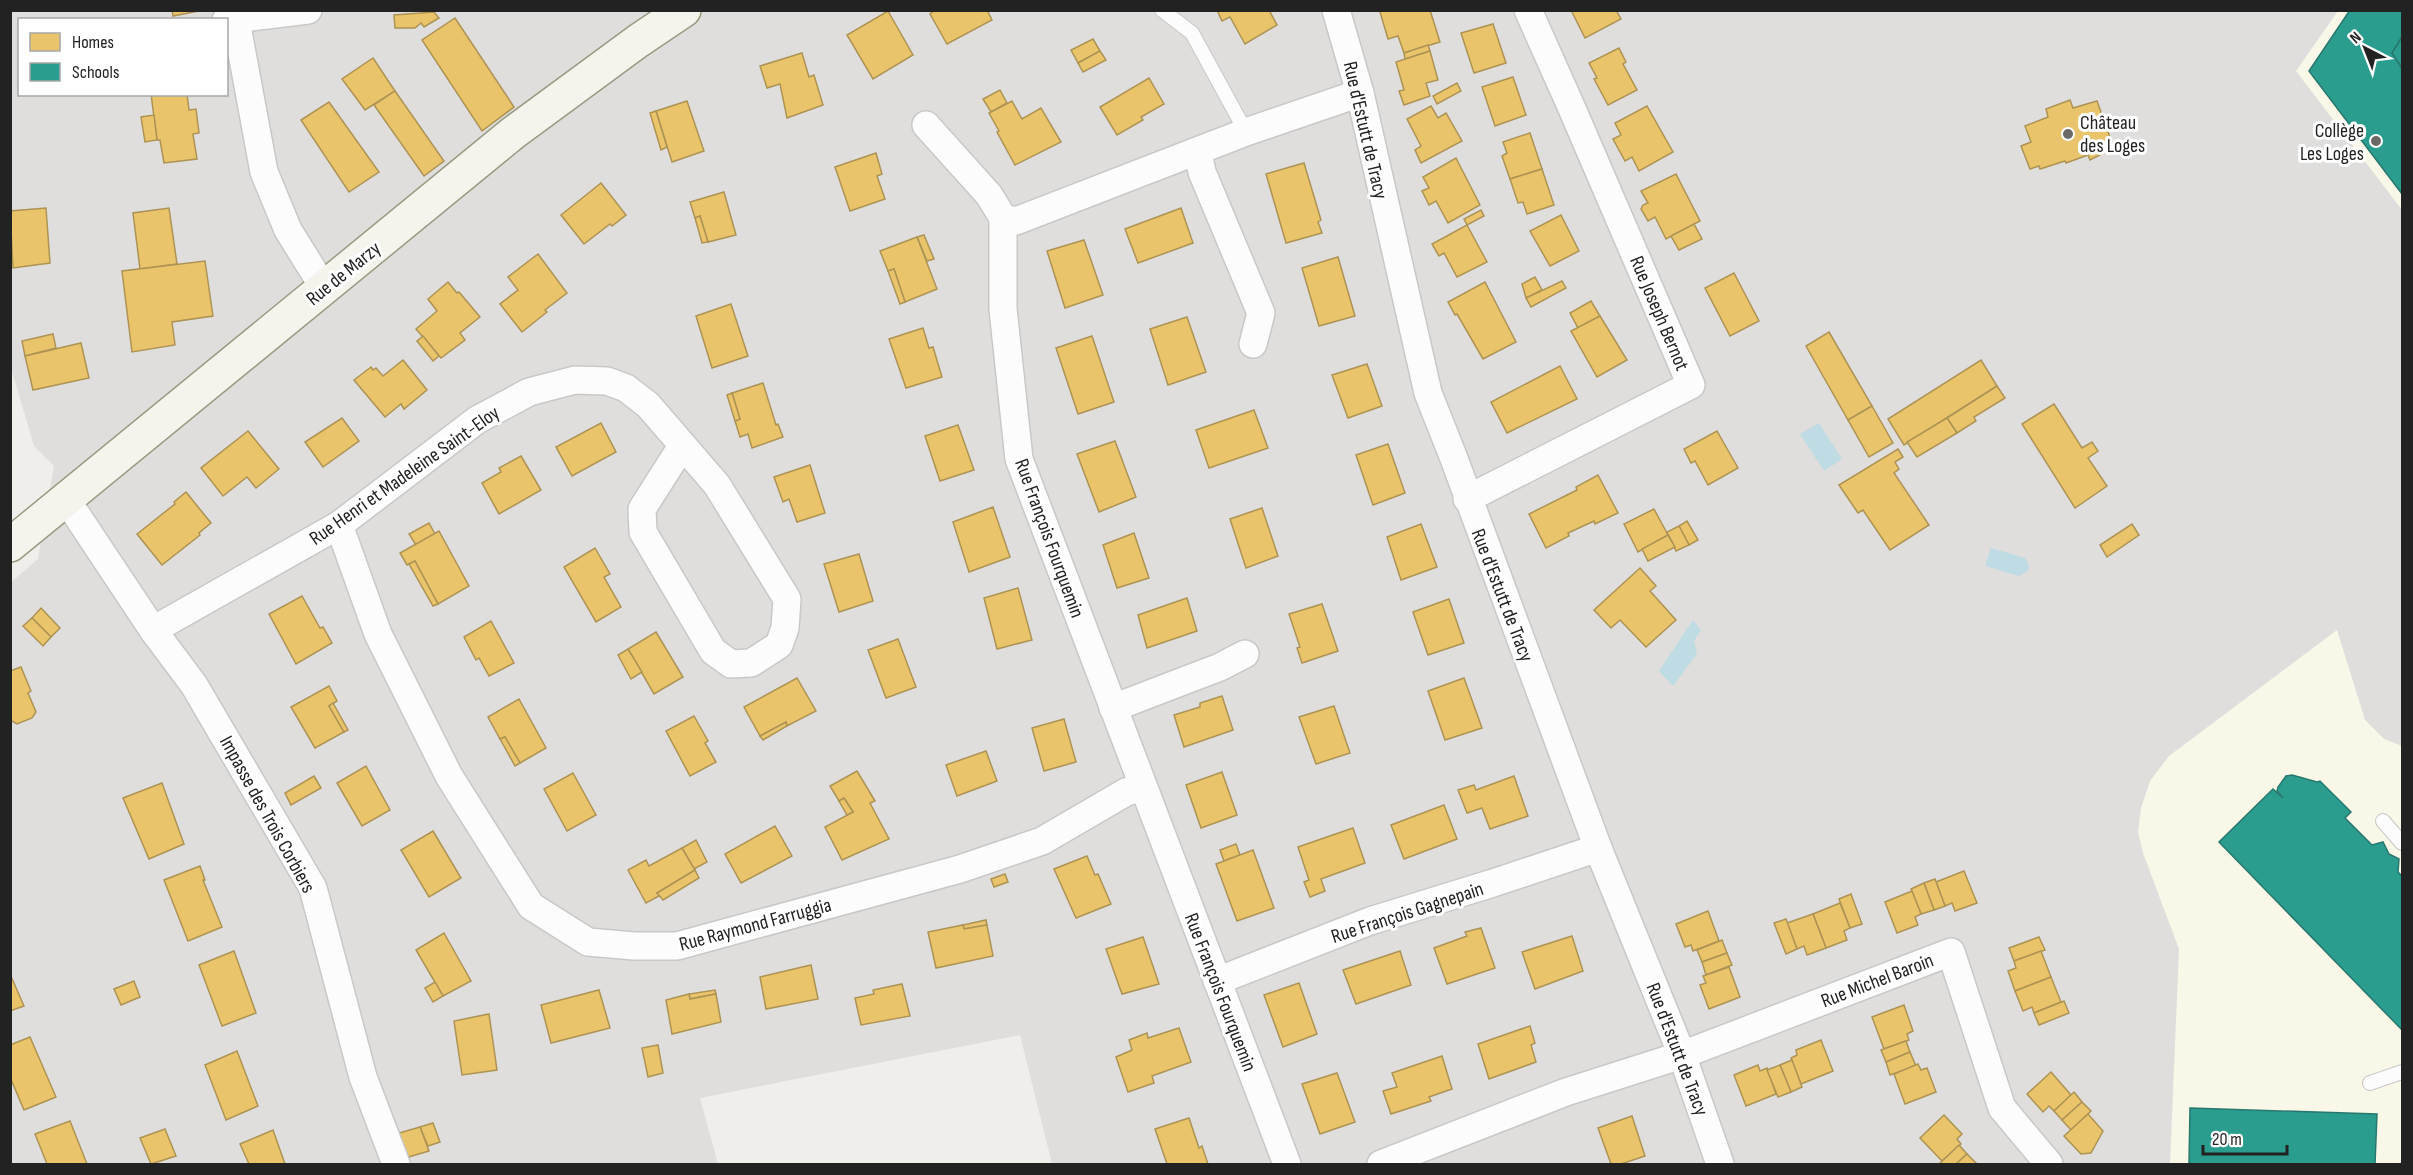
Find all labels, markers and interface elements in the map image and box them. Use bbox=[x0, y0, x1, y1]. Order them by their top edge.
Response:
legend bbox=[18, 18, 228, 96]
north arrow bbox=[2335, 18, 2395, 78]
text: N bbox=[2346, 28, 2365, 48]
text: Homes bbox=[72, 32, 114, 53]
street label: Rue d'Estutt de Tracy bbox=[1338, 59, 1393, 202]
text: Schools bbox=[72, 62, 119, 83]
place label: Château des Loges bbox=[2080, 111, 2145, 158]
place label: Collège Les Loges bbox=[2300, 119, 2364, 166]
marker: Château des Loges bbox=[2061, 127, 2075, 141]
marker: Collège Les Loges bbox=[2369, 134, 2383, 148]
street label: Rue de Marzy bbox=[302, 236, 386, 311]
street label: Rue Joseph Bernot bbox=[1624, 253, 1694, 374]
street label: Rue Henri et Madeleine Saint-Eloy bbox=[305, 401, 505, 551]
street label: Rue François Fourquemin bbox=[1009, 455, 1089, 621]
street label: Rue d'Estutt de Tracy bbox=[1466, 525, 1539, 665]
street label: Impasse des Trois Corbiers bbox=[214, 732, 320, 897]
street label: Rue François Gagnepain bbox=[1328, 877, 1487, 949]
street label: Rue Raymond Farruggia bbox=[677, 893, 834, 957]
street label: Rue François Fourquemin bbox=[1179, 910, 1261, 1075]
street label: Rue Michel Baroin bbox=[1818, 948, 1937, 1013]
street label: Rue d'Estutt de Tracy bbox=[1641, 979, 1714, 1119]
scale bar bbox=[2203, 1118, 2287, 1156]
text: 20 m bbox=[2212, 1129, 2242, 1150]

